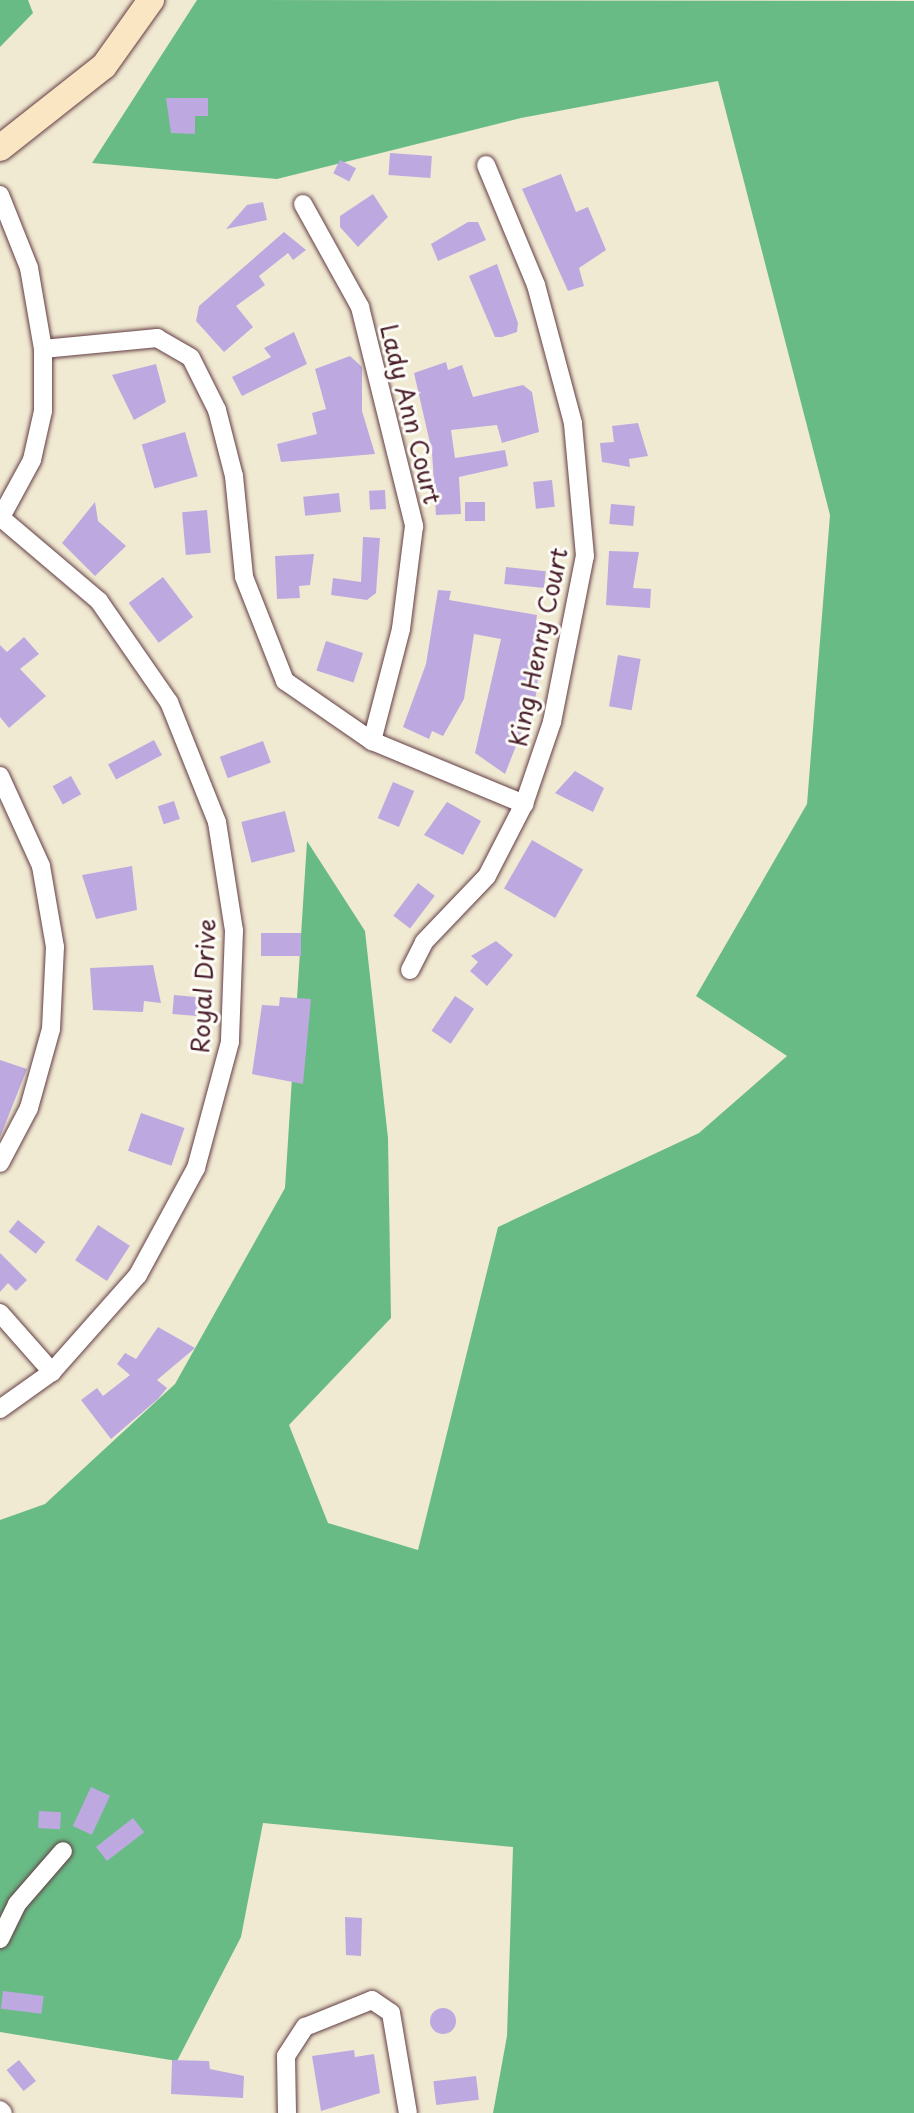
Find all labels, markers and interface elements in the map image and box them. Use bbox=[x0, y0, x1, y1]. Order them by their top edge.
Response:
street label: Lady Ann Court bbox=[375, 321, 447, 507]
street label: King Henry Court bbox=[503, 545, 573, 749]
street label: Royal Drive bbox=[185, 918, 221, 1054]

